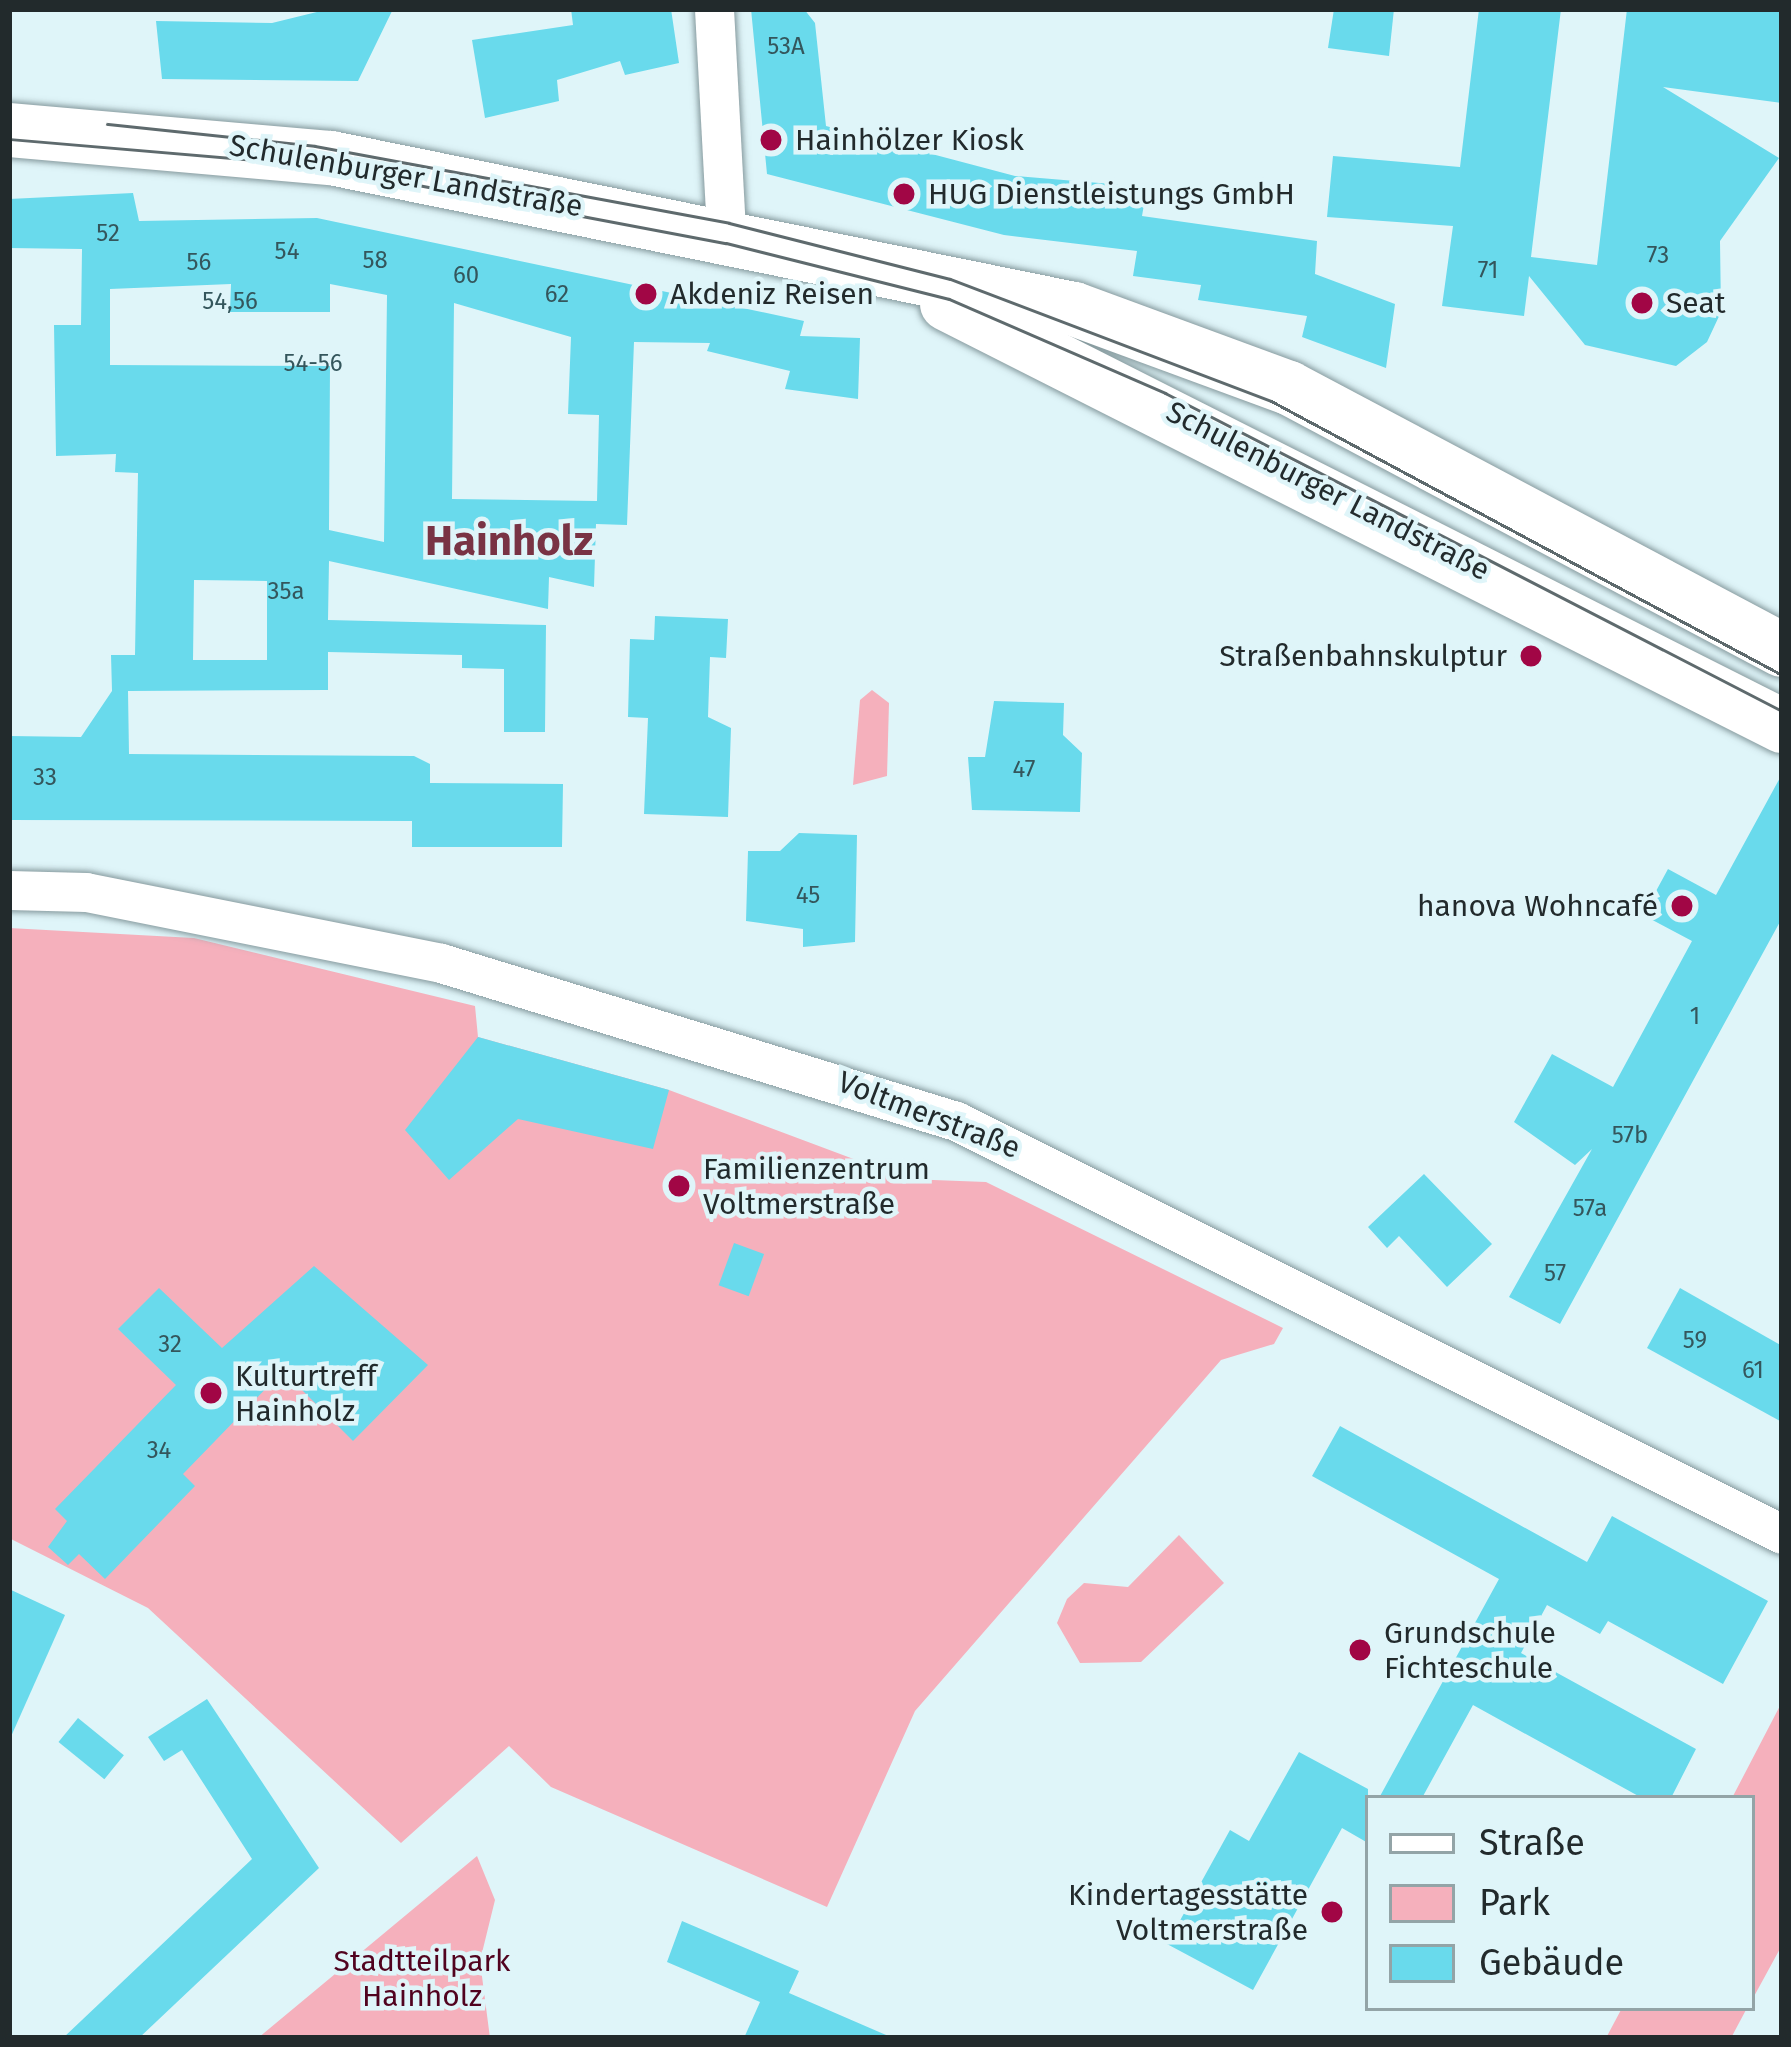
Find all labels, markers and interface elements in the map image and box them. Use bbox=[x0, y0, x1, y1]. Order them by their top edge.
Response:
house number: 53A bbox=[767, 33, 805, 61]
place label: Hainhölzer Kiosk bbox=[795, 122, 1024, 158]
street label: Schulenburger Landstraße bbox=[227, 127, 585, 225]
marker: Hainhölzer Kiosk bbox=[758, 127, 784, 153]
place label: HUG Dienstleistungs GmbH bbox=[928, 176, 1295, 212]
marker: HUG Dienstleistungs GmbH bbox=[891, 181, 917, 207]
house number: 52 bbox=[96, 220, 120, 248]
house number: 54 bbox=[275, 238, 299, 266]
house number: 73 bbox=[1647, 242, 1669, 270]
house number: 58 bbox=[362, 247, 388, 275]
house number: 56 bbox=[187, 249, 211, 277]
house number: 71 bbox=[1478, 257, 1498, 285]
house number: 60 bbox=[453, 262, 479, 290]
place label: Akdeniz Reisen bbox=[670, 276, 874, 312]
house number: 62 bbox=[545, 281, 569, 309]
marker: Akdeniz Reisen bbox=[633, 281, 659, 307]
place label: Seat bbox=[1666, 285, 1726, 321]
house number: 54,56 bbox=[202, 288, 258, 316]
marker: Seat bbox=[1629, 290, 1655, 316]
house number: 54-56 bbox=[283, 350, 343, 378]
street label: Schulenburger Landstraße bbox=[1160, 394, 1496, 588]
district label: Hainholz bbox=[425, 516, 593, 566]
house number: 35a bbox=[267, 578, 305, 606]
place label: Straßenbahnskulptur bbox=[1219, 638, 1507, 674]
marker: Straßenbahnskulptur bbox=[1518, 643, 1544, 669]
house number: 47 bbox=[1013, 756, 1035, 784]
house number: 33 bbox=[33, 764, 57, 792]
house number: 45 bbox=[796, 882, 820, 910]
place label: hanova Wohncafé bbox=[1417, 888, 1658, 924]
marker: hanova Wohncafé bbox=[1669, 893, 1695, 919]
house number: 1 bbox=[1690, 1003, 1700, 1031]
street label: Voltmerstraße bbox=[833, 1064, 1025, 1166]
house number: 57b bbox=[1612, 1122, 1648, 1150]
place label: Familienzentrum Voltmerstraße bbox=[703, 1151, 930, 1222]
marker: Familienzentrum Voltmerstraße bbox=[666, 1173, 692, 1199]
house number: 57a bbox=[1573, 1195, 1607, 1223]
house number: 57 bbox=[1544, 1260, 1566, 1288]
house number: 59 bbox=[1683, 1327, 1707, 1355]
house number: 32 bbox=[158, 1331, 182, 1359]
house number: 61 bbox=[1742, 1357, 1764, 1385]
place label: Kulturtreff Hainholz bbox=[235, 1358, 376, 1428]
marker: Kulturtreff Hainholz bbox=[198, 1380, 224, 1406]
house number: 34 bbox=[147, 1437, 171, 1465]
place label: Grundschule Fichteschule bbox=[1384, 1615, 1556, 1686]
marker: Grundschule Fichteschule bbox=[1347, 1637, 1373, 1663]
legend bbox=[1365, 1795, 1755, 2011]
text: Straße bbox=[1479, 1821, 1585, 1865]
place label: Kindertagesstätte Voltmerstraße bbox=[1068, 1877, 1308, 1948]
text: Park bbox=[1479, 1881, 1550, 1925]
marker: Kindertagesstätte Voltmerstraße bbox=[1319, 1899, 1345, 1925]
text: Gebäude bbox=[1479, 1941, 1624, 1985]
park label: Stadtteilpark Hainholz bbox=[334, 1943, 510, 2014]

